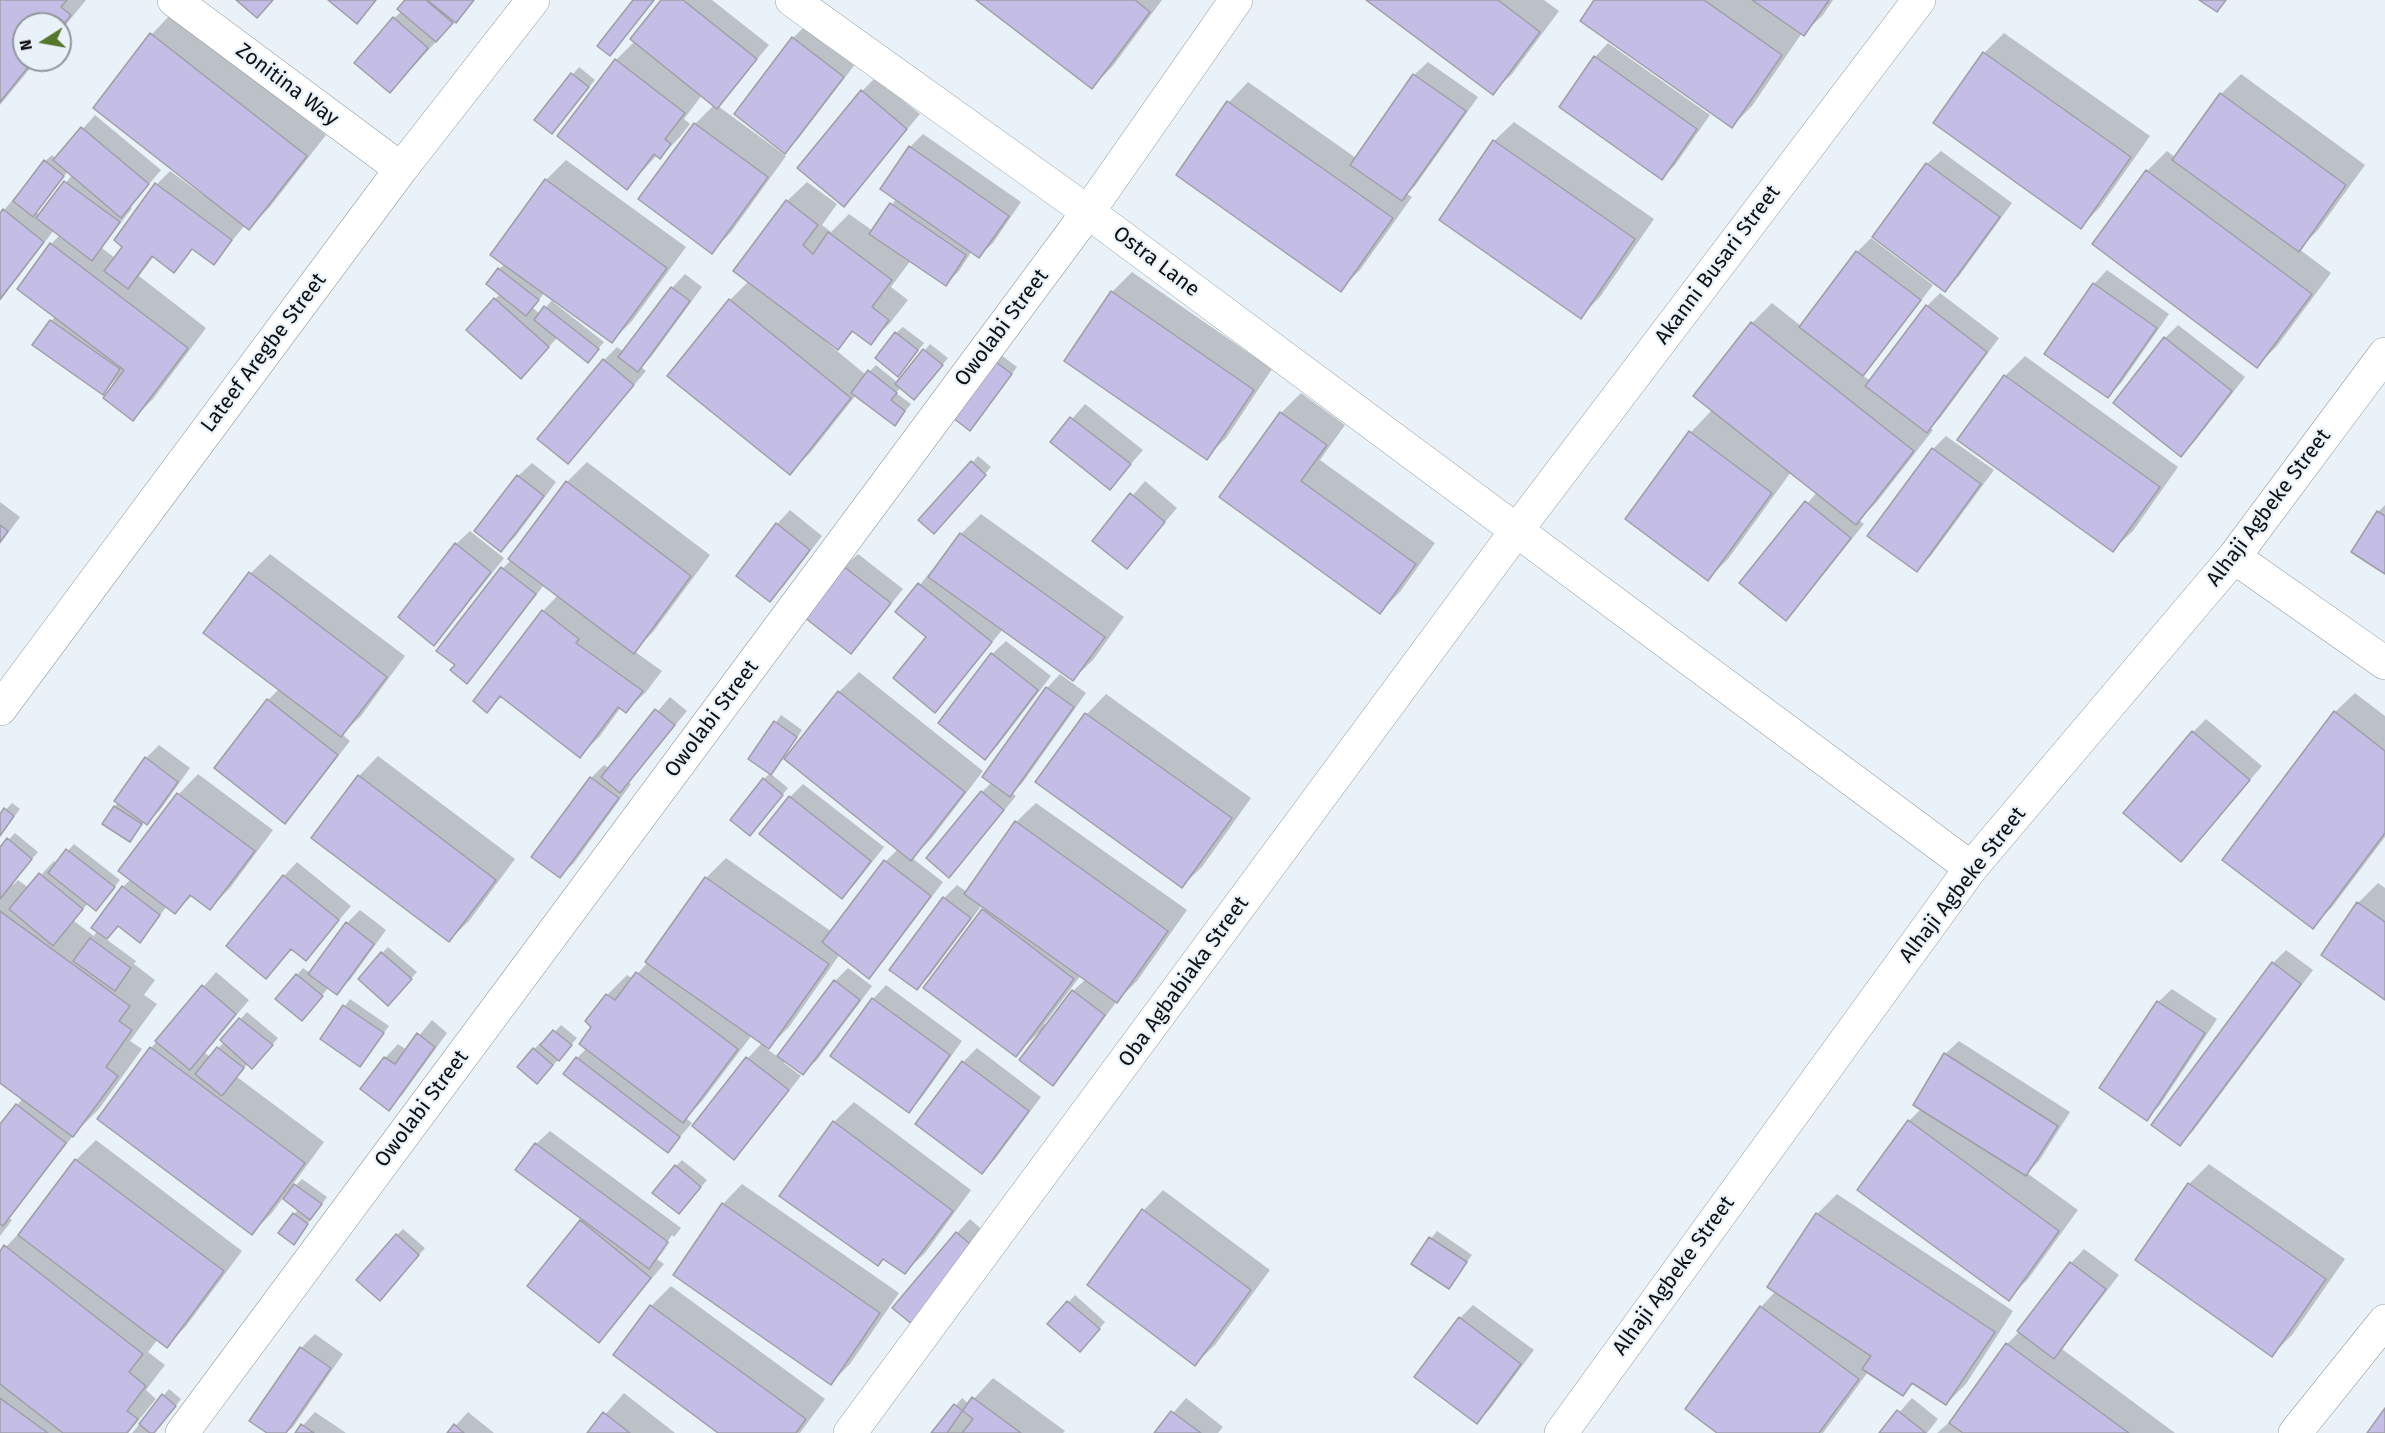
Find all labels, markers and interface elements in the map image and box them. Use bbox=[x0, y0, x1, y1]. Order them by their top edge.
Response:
north arrow bbox=[12, 12, 72, 72]
text: N bbox=[15, 38, 36, 52]
street label: Zonitina Way bbox=[231, 38, 343, 132]
street label: Akanni Busari Street bbox=[1650, 181, 1786, 349]
street label: Ostra Lane bbox=[1108, 221, 1204, 303]
street label: Owolabi Street bbox=[950, 264, 1054, 392]
street label: Lateef Aregbe Street bbox=[196, 268, 332, 438]
street label: Alhaji Agbeke Street bbox=[2202, 424, 2336, 592]
street label: Owolabi Street bbox=[660, 655, 764, 783]
street label: Alhaji Agbeke Street bbox=[1894, 802, 2032, 968]
street label: Oba Agbabiaka Street bbox=[1114, 892, 1254, 1072]
street label: Owolabi Street bbox=[370, 1045, 474, 1173]
street label: Alhaji Agbeke Street bbox=[1608, 1192, 1740, 1360]

